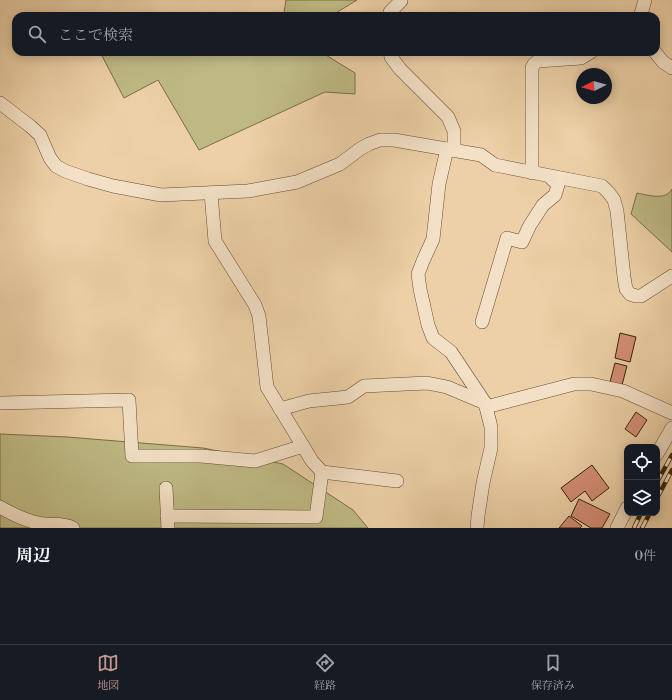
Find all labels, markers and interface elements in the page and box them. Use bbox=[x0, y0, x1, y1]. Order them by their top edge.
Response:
search box bbox=[12, 12, 660, 56]
icon: search bbox=[26, 23, 48, 45]
text: ここで検索 bbox=[58, 26, 133, 45]
north arrow bbox=[576, 68, 612, 104]
map controls bbox=[624, 444, 660, 516]
button: locate bbox=[624, 444, 660, 480]
button: layers bbox=[624, 480, 660, 516]
text: 周辺 bbox=[16, 545, 50, 567]
text: 0件 bbox=[634, 548, 656, 564]
tab: 地図 bbox=[97, 652, 119, 693]
tab: 経路 bbox=[314, 652, 336, 693]
tab: 保存済み bbox=[531, 652, 575, 693]

